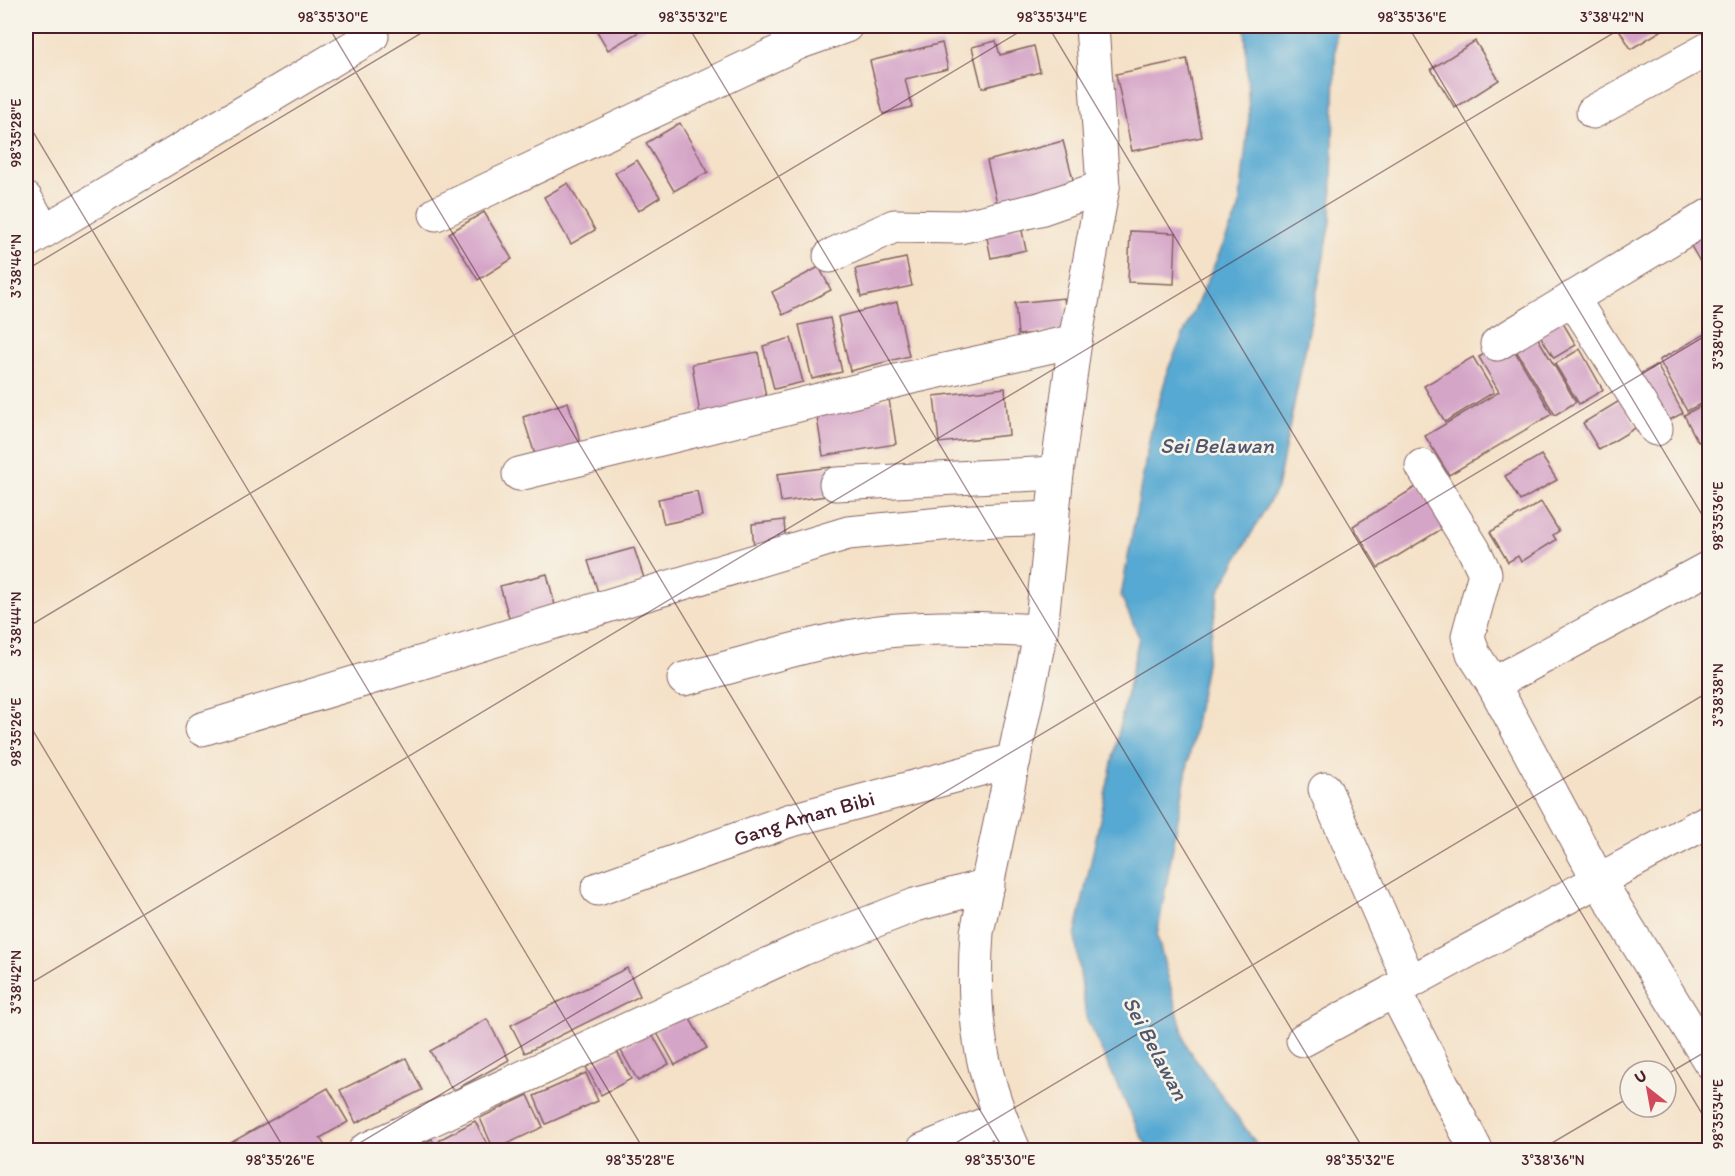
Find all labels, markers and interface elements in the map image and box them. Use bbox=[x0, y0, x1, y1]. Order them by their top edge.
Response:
text: 98°35'30"E bbox=[298, 8, 368, 26]
text: 98°35'32"E bbox=[658, 8, 728, 26]
text: 98°35'34"E bbox=[1017, 8, 1087, 26]
text: 98°35'36"E bbox=[1377, 8, 1447, 26]
text: 3°38'42"N bbox=[1580, 8, 1644, 26]
text: 98°35'28"E bbox=[7, 98, 25, 168]
text: 3°38'46"N bbox=[7, 234, 25, 298]
text: 3°38'40"N bbox=[1709, 304, 1727, 370]
water label: Sei Belawan bbox=[1160, 432, 1274, 459]
text: 98°35'36"E bbox=[1709, 481, 1727, 551]
text: 3°38'44"N bbox=[7, 591, 25, 657]
text: 3°38'38"N bbox=[1709, 663, 1727, 727]
text: 98°35'26"E bbox=[7, 698, 25, 766]
street label: Gang Aman Bibi bbox=[730, 785, 877, 851]
text: 3°38'42"N bbox=[7, 950, 25, 1014]
water label: Sei Belawan bbox=[1117, 992, 1194, 1105]
north arrow bbox=[1618, 1059, 1678, 1119]
text: U bbox=[1631, 1066, 1650, 1087]
text: 98°35'34"E bbox=[1709, 1079, 1727, 1149]
text: 98°35'26"E bbox=[246, 1151, 314, 1169]
text: 98°35'28"E bbox=[605, 1151, 675, 1169]
text: 98°35'30"E bbox=[965, 1151, 1035, 1169]
text: 98°35'32"E bbox=[1325, 1151, 1395, 1169]
text: 3°38'36"N bbox=[1521, 1151, 1585, 1169]

